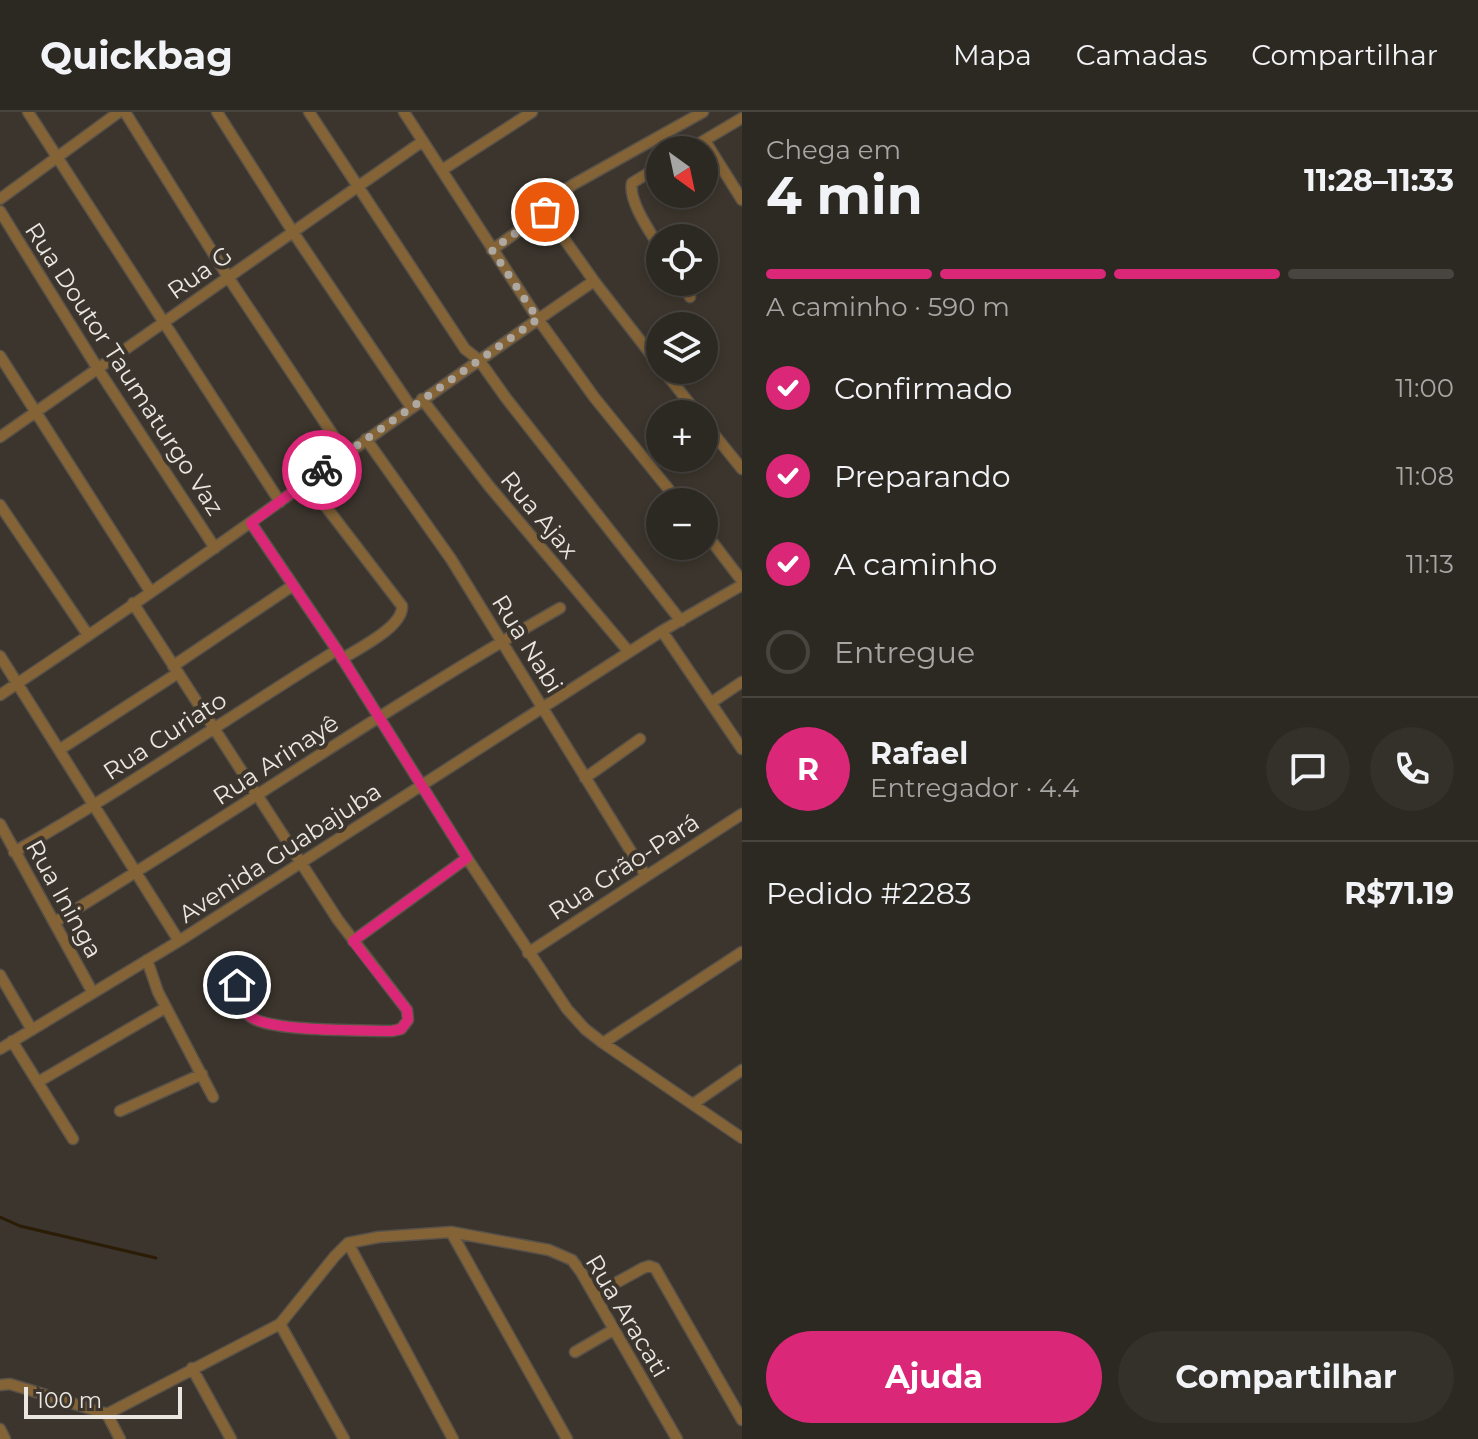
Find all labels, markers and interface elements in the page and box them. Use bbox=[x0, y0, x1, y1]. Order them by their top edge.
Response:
text: Quickbag bbox=[40, 32, 233, 79]
text: Mapa bbox=[953, 38, 1032, 72]
text: Camadas bbox=[1076, 38, 1207, 72]
text: Compartilhar bbox=[1251, 38, 1438, 72]
text: Chega em bbox=[766, 134, 901, 166]
north arrow bbox=[646, 136, 718, 208]
map controls bbox=[646, 136, 718, 560]
text: 11:28–11:33 bbox=[1304, 162, 1454, 199]
text: 4 min bbox=[766, 164, 923, 227]
pin bbox=[511, 178, 579, 246]
icon: bag bbox=[523, 190, 567, 234]
street label: Rua Doutor Taumaturgo Vaz bbox=[19, 217, 230, 520]
button: locate bbox=[646, 224, 718, 296]
street label: Rua G bbox=[162, 240, 238, 305]
text: A caminho · 590 m bbox=[766, 291, 1010, 323]
button: layers bbox=[646, 312, 718, 384]
icon: check bbox=[766, 366, 810, 410]
text: Confirmado bbox=[834, 370, 1012, 407]
text: 11:00 bbox=[1395, 372, 1454, 404]
button: + bbox=[646, 400, 718, 472]
courier bbox=[282, 430, 362, 510]
icon: bike bbox=[300, 448, 344, 492]
icon: check bbox=[766, 454, 810, 498]
text: Preparando bbox=[834, 458, 1011, 495]
text: 11:08 bbox=[1396, 460, 1454, 492]
street label: Rua Ajax bbox=[495, 465, 584, 564]
button: − bbox=[646, 488, 718, 560]
icon: check bbox=[766, 542, 810, 586]
text: A caminho bbox=[834, 546, 997, 583]
text: 11:13 bbox=[1406, 548, 1454, 580]
street label: Rua Nabi bbox=[486, 589, 569, 698]
text: Entregue bbox=[834, 634, 975, 671]
street label: Rua Curiato bbox=[98, 685, 232, 786]
street label: Rua Arinayê bbox=[207, 708, 344, 811]
button: chat bbox=[1266, 727, 1350, 811]
button: phone bbox=[1370, 727, 1454, 811]
text: Rafael bbox=[870, 735, 968, 772]
text: R bbox=[797, 751, 819, 788]
text: Entregador · 4.4 bbox=[870, 772, 1079, 804]
street label: Avenida Guabajuba bbox=[173, 776, 386, 929]
street label: Rua Grão-Pará bbox=[543, 807, 704, 926]
street label: Rua Ininga bbox=[20, 835, 109, 963]
text: Pedido #2283 bbox=[766, 875, 972, 912]
text: R$71.19 bbox=[1344, 875, 1454, 912]
pin bbox=[203, 951, 271, 1019]
icon: home bbox=[215, 963, 259, 1007]
street label: Rua Aracati bbox=[580, 1249, 675, 1382]
button: Ajuda bbox=[766, 1331, 1102, 1423]
button: Compartilhar bbox=[1118, 1331, 1454, 1423]
scale bar bbox=[24, 1383, 182, 1419]
text: 100 m bbox=[36, 1387, 102, 1414]

